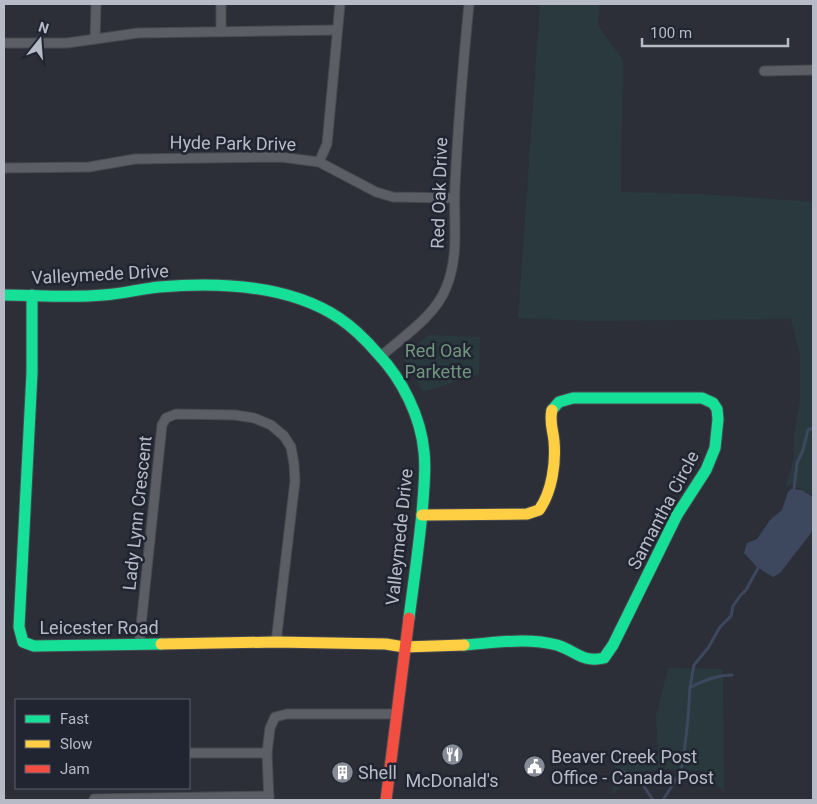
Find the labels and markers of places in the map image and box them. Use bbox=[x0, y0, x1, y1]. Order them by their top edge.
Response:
restaurant icon: McDonald's bbox=[440, 743, 464, 767]
place label: Beaver Creek Post Office - Canada Post bbox=[551, 746, 714, 788]
public building icon: Beaver Creek Post Office - Canada Post bbox=[523, 754, 547, 778]
building icon: Shell bbox=[330, 760, 354, 784]
place label: Shell bbox=[358, 762, 397, 783]
place label: McDonald's bbox=[405, 770, 499, 791]

